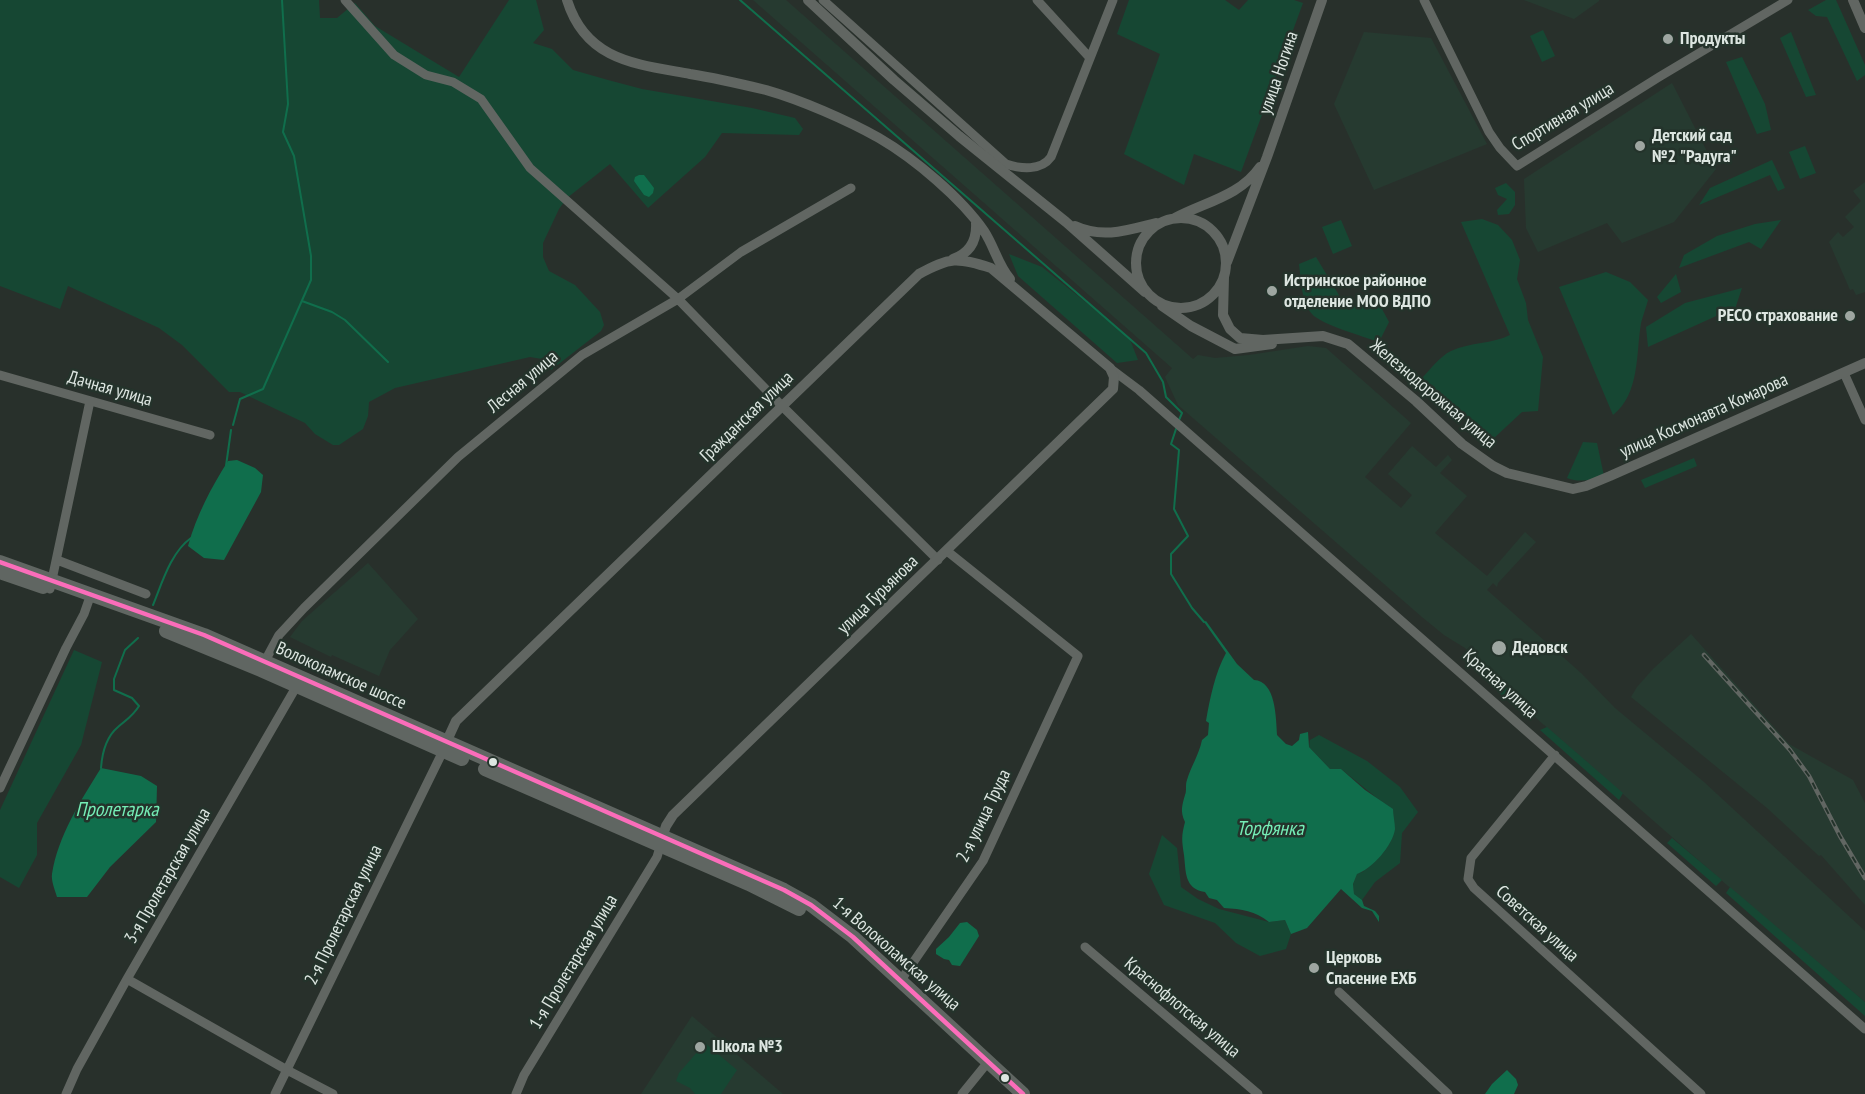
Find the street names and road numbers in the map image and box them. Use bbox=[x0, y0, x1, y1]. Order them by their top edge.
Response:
street label: улица Ногина bbox=[1255, 29, 1303, 117]
street label: Спортивная улица bbox=[1508, 78, 1618, 156]
street label: Железнодорожная улица bbox=[1365, 335, 1501, 453]
street label: Лесная улица bbox=[483, 346, 563, 418]
street label: Дачная улица bbox=[65, 367, 155, 411]
street label: Гражданская улица bbox=[696, 367, 798, 467]
street label: улица Космонавта Комарова bbox=[1617, 369, 1791, 463]
street label: улица Гурьянова bbox=[833, 551, 923, 639]
street label: Волоколамское шоссе bbox=[273, 638, 409, 714]
street label: Красная улица bbox=[1458, 645, 1542, 723]
street label: 2-я улица Труда bbox=[952, 766, 1016, 866]
street label: 3-я Пролетарская улица bbox=[120, 804, 216, 948]
street label: 2-я Пролетарская улица bbox=[301, 841, 387, 989]
street label: Советская улица bbox=[1491, 881, 1583, 967]
street label: 1-я Пролетарская улица bbox=[525, 891, 623, 1033]
street label: 1-я Волоколамская улица bbox=[828, 893, 964, 1015]
street label: Краснофлотская улица bbox=[1120, 953, 1244, 1063]

